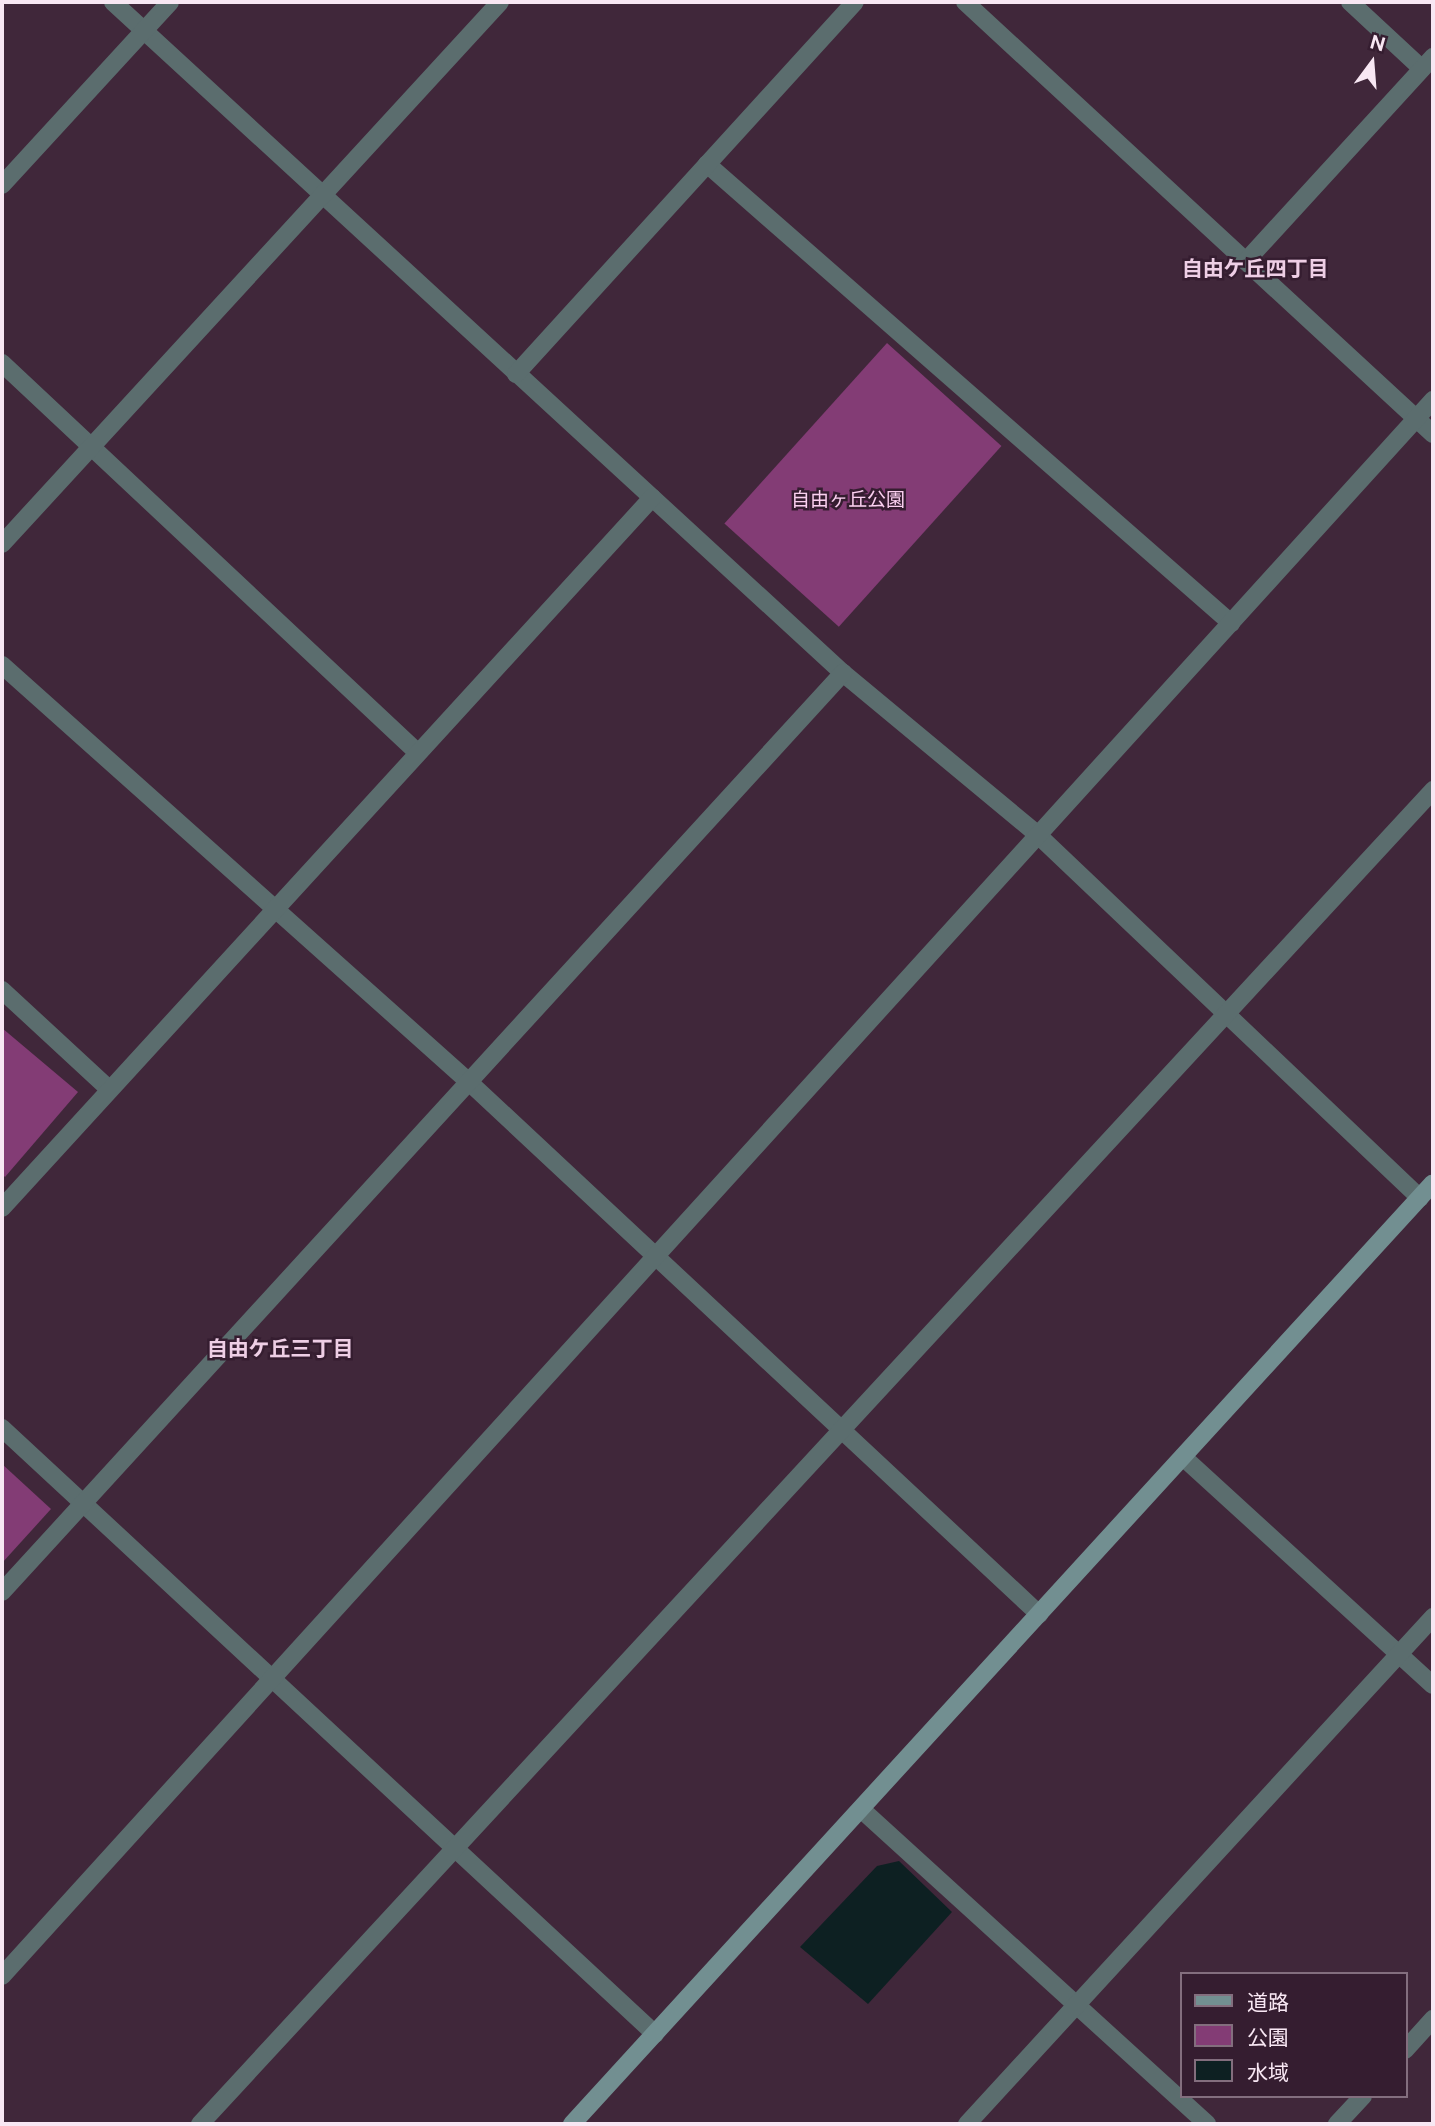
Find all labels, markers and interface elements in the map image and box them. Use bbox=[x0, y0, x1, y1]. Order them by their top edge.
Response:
north arrow bbox=[1337, 28, 1407, 98]
text: N bbox=[1368, 30, 1388, 55]
district label: 自由ケ丘四丁目 bbox=[1182, 256, 1328, 282]
park label: 自由ヶ丘公園 bbox=[791, 489, 905, 511]
district label: 自由ケ丘三丁目 bbox=[207, 1336, 353, 1362]
legend bbox=[1180, 1972, 1407, 2098]
text: 道路 bbox=[1247, 1990, 1289, 2015]
text: 公園 bbox=[1247, 2025, 1289, 2050]
text: 水域 bbox=[1247, 2060, 1289, 2085]

